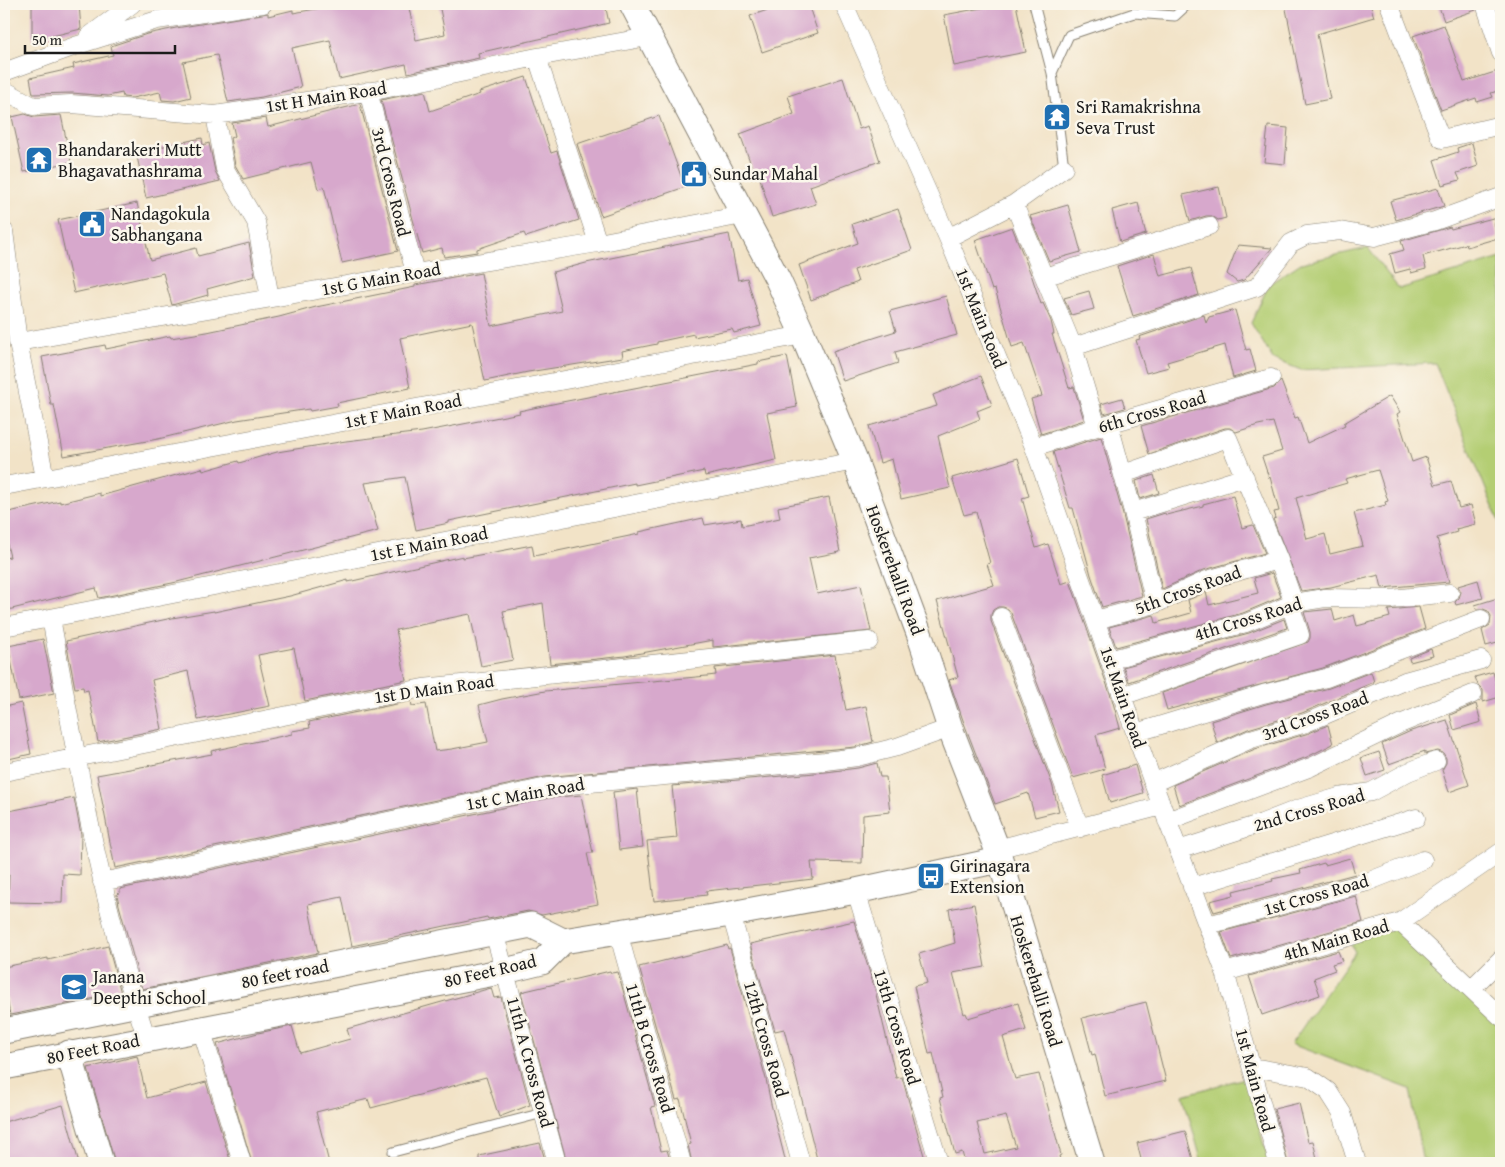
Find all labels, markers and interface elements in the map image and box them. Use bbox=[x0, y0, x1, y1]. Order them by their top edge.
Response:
scale bar bbox=[25, 22, 175, 54]
text: 50 m bbox=[32, 29, 63, 50]
street label: 1st H Main Road bbox=[264, 74, 389, 119]
place label: Sri Ramakrishna Seva Trust bbox=[1076, 93, 1201, 141]
temple icon: Sri Ramakrishna Seva Trust bbox=[1042, 102, 1072, 132]
street label: 3rd Cross Road bbox=[365, 125, 418, 240]
place label: Bhandarakeri Mutt Bhagavathashrama bbox=[58, 136, 203, 184]
temple icon: Bhandarakeri Mutt Bhagavathashrama bbox=[24, 145, 54, 175]
public building icon: Sundar Mahal bbox=[679, 159, 709, 189]
place label: Sundar Mahal bbox=[713, 160, 818, 187]
place label: Nandagokula Sabhangana bbox=[111, 200, 211, 248]
public building icon: Nandagokula Sabhangana bbox=[77, 209, 107, 239]
street label: 1st G Main Road bbox=[319, 255, 443, 302]
street label: 1st Main Road bbox=[949, 264, 1014, 372]
street label: 6th Cross Road bbox=[1095, 383, 1209, 440]
street label: 1st F Main Road bbox=[342, 386, 464, 435]
street label: Hoskerehalli Road bbox=[859, 501, 932, 639]
street label: 1st E Main Road bbox=[368, 519, 490, 568]
street label: 5th Cross Road bbox=[1131, 558, 1245, 621]
street label: 4th Cross Road bbox=[1191, 589, 1305, 648]
street label: 1st Main Road bbox=[1093, 642, 1154, 752]
street label: 1st D Main Road bbox=[372, 667, 496, 710]
street label: 3rd Cross Road bbox=[1258, 684, 1372, 747]
street label: 1st C Main Road bbox=[464, 770, 587, 817]
street label: 2nd Cross Road bbox=[1250, 781, 1368, 838]
place label: Girinagara Extension bbox=[950, 852, 1030, 900]
bus stop icon: Girinagara Extension bbox=[916, 861, 946, 891]
street label: 1st Cross Road bbox=[1260, 867, 1372, 922]
street label: 4th Main Road bbox=[1280, 911, 1392, 968]
street label: Hoskerehalli Road bbox=[1004, 912, 1069, 1050]
street label: 80 Feet Road bbox=[441, 947, 539, 994]
street label: 80 feet road bbox=[239, 952, 331, 995]
place label: Janana Deepthi School bbox=[91, 963, 206, 1011]
street label: 13th Cross Road bbox=[867, 966, 928, 1088]
school or university icon: Janana Deepthi School bbox=[59, 972, 89, 1002]
street label: 12th Cross Road bbox=[737, 978, 796, 1101]
street label: 11th B Cross Road bbox=[619, 980, 682, 1116]
street label: 11th A Cross Road bbox=[500, 993, 561, 1131]
street label: 1st Main Road bbox=[1229, 1025, 1282, 1135]
street label: 80 Feet Road bbox=[44, 1026, 142, 1071]

